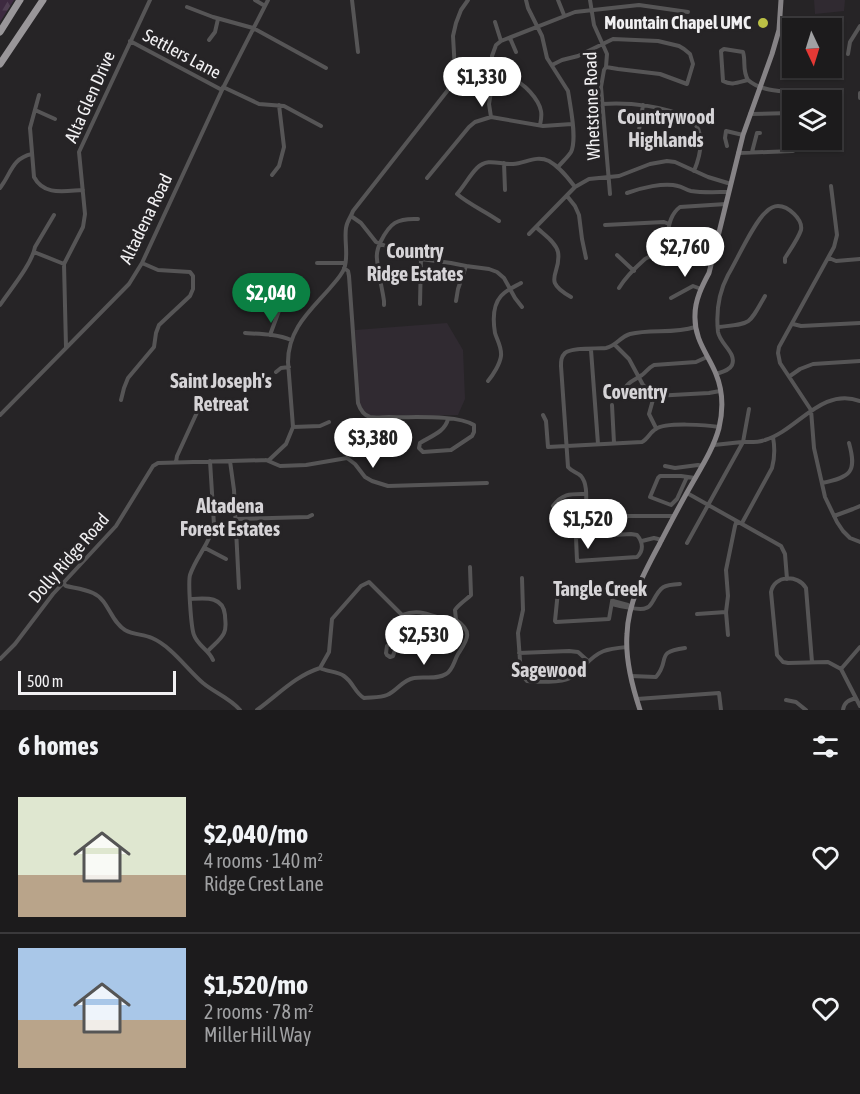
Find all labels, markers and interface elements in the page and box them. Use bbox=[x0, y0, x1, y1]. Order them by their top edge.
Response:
place label: Mountain Chapel UMC bbox=[604, 12, 751, 33]
marker: Mountain Chapel UMC bbox=[756, 16, 770, 30]
north arrow bbox=[782, 18, 842, 78]
map controls bbox=[782, 18, 842, 150]
street label: Settlers Lane bbox=[140, 24, 225, 83]
street label: Alta Glen Drive bbox=[60, 48, 119, 146]
street label: Whetstone Road bbox=[579, 51, 604, 161]
pin: $1,330 bbox=[433, 57, 531, 108]
text: $1,330 bbox=[457, 65, 507, 88]
button: layers bbox=[782, 90, 842, 150]
district label: Countrywood Highlands bbox=[617, 105, 715, 151]
street label: Altadena Road bbox=[115, 170, 176, 267]
pin: $2,760 bbox=[636, 227, 734, 278]
text: $2,760 bbox=[660, 235, 710, 258]
district label: Country Ridge Estates bbox=[367, 239, 463, 285]
pin: $2,040 bbox=[222, 273, 320, 324]
text: $2,040 bbox=[246, 281, 296, 304]
district label: Saint Joseph's Retreat bbox=[170, 369, 272, 415]
district label: Coventry bbox=[603, 380, 668, 403]
pin: $3,380 bbox=[324, 418, 422, 469]
text: $3,380 bbox=[348, 426, 398, 449]
district label: Altadena Forest Estates bbox=[180, 494, 280, 540]
pin: $1,520 bbox=[539, 499, 637, 550]
text: $1,520 bbox=[563, 507, 613, 530]
street label: Dolly Ridge Road bbox=[24, 509, 113, 607]
district label: Tangle Creek bbox=[553, 577, 647, 600]
pin: $2,530 bbox=[375, 615, 473, 666]
text: $2,530 bbox=[399, 623, 449, 646]
district label: Sagewood bbox=[512, 658, 586, 681]
scale bar bbox=[18, 668, 176, 696]
text: 500 m bbox=[27, 672, 63, 690]
icon: filters bbox=[809, 730, 842, 763]
text: 6 homes bbox=[18, 731, 98, 761]
text: $2,040/mo bbox=[204, 819, 308, 849]
icon: home bbox=[66, 821, 138, 893]
icon: heart bbox=[809, 841, 842, 874]
text: 4 rooms · 140 m² bbox=[204, 849, 323, 872]
text: Ridge Crest Lane bbox=[204, 872, 323, 895]
text: $1,520/mo bbox=[204, 970, 308, 1000]
icon: home bbox=[66, 972, 138, 1044]
icon: heart bbox=[809, 992, 842, 1025]
text: 2 rooms · 78 m² bbox=[204, 1000, 314, 1023]
text: Miller Hill Way bbox=[204, 1023, 311, 1046]

